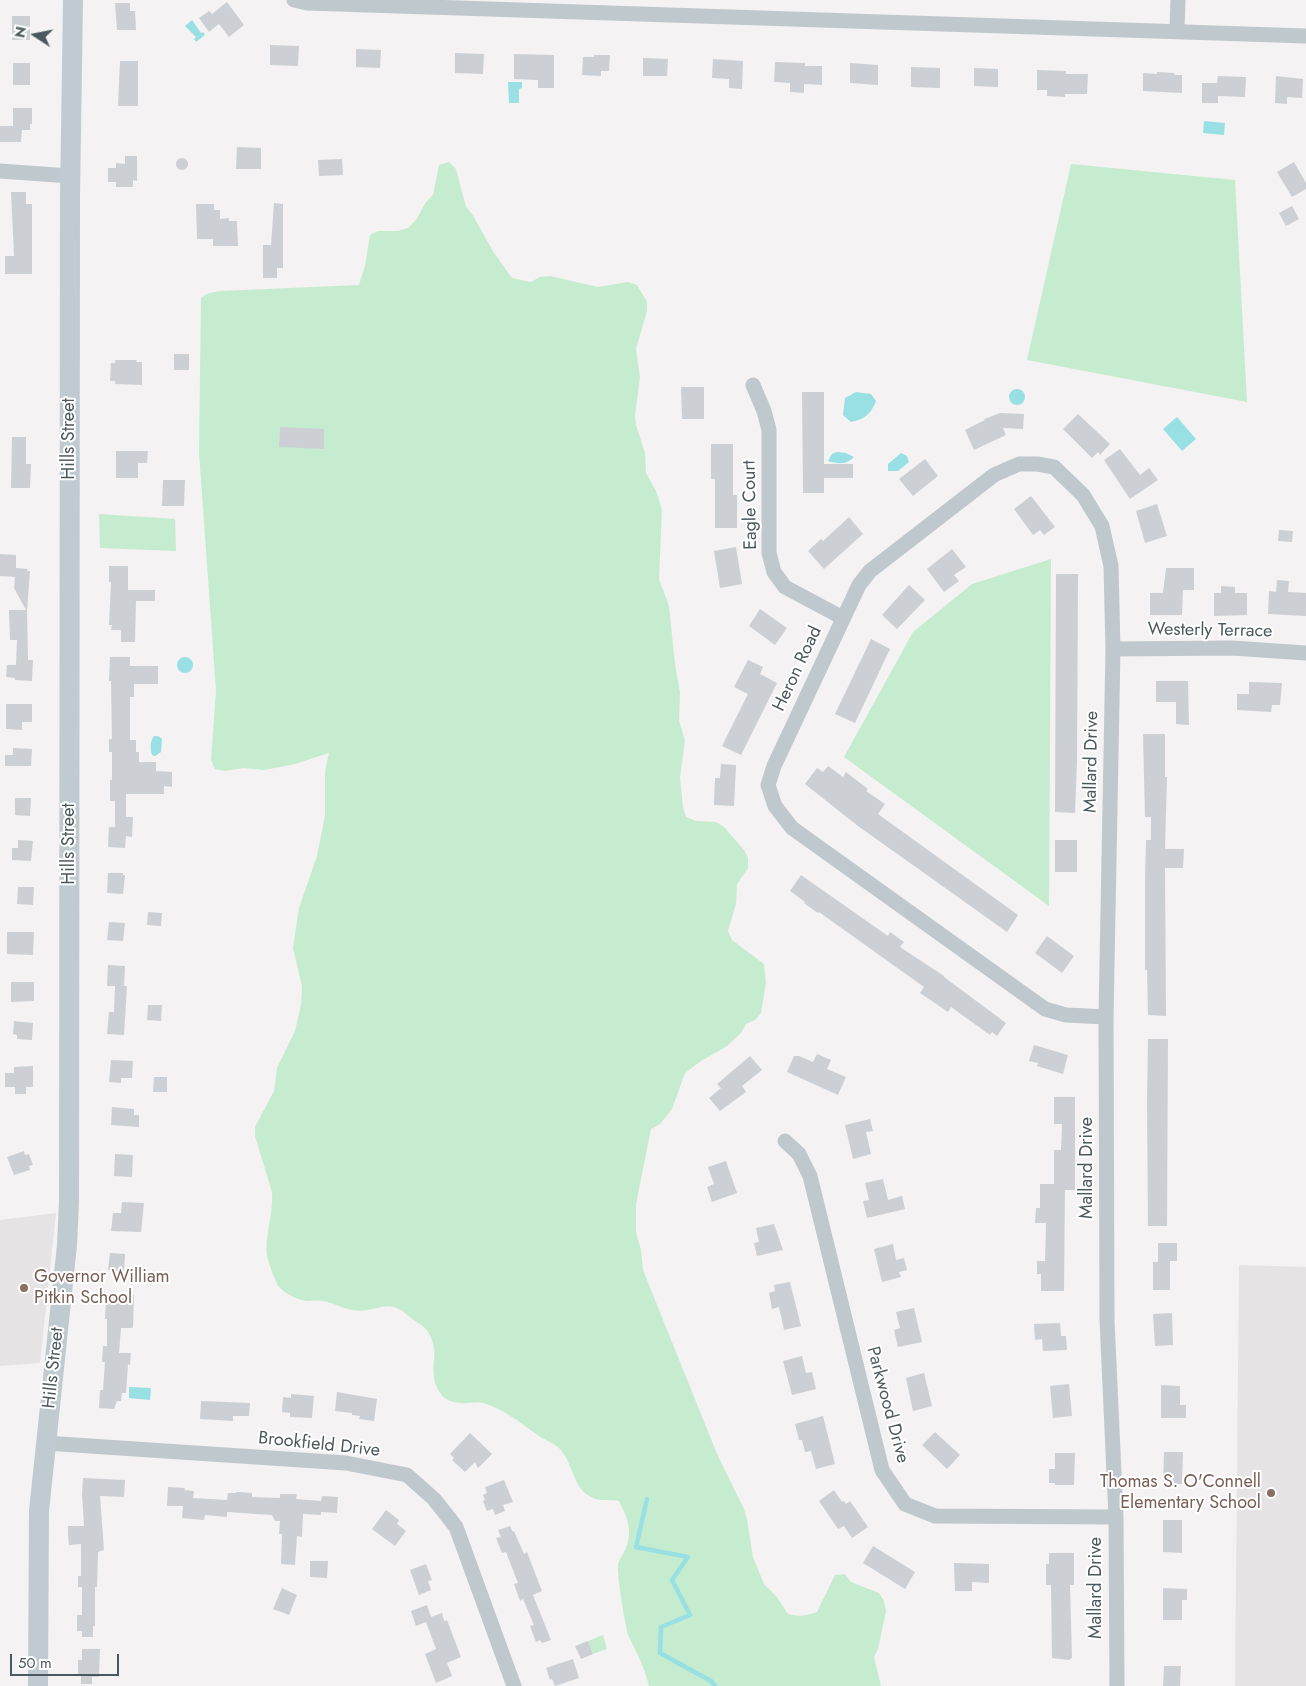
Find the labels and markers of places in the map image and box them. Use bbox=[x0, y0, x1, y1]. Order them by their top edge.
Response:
place label: Governor William Pitkin School bbox=[34, 1267, 170, 1310]
marker: Governor William Pitkin School bbox=[18, 1282, 30, 1294]
place label: Thomas S. O'Connell Elementary School bbox=[1100, 1472, 1261, 1515]
marker: Thomas S. O'Connell Elementary School bbox=[1265, 1487, 1277, 1499]

